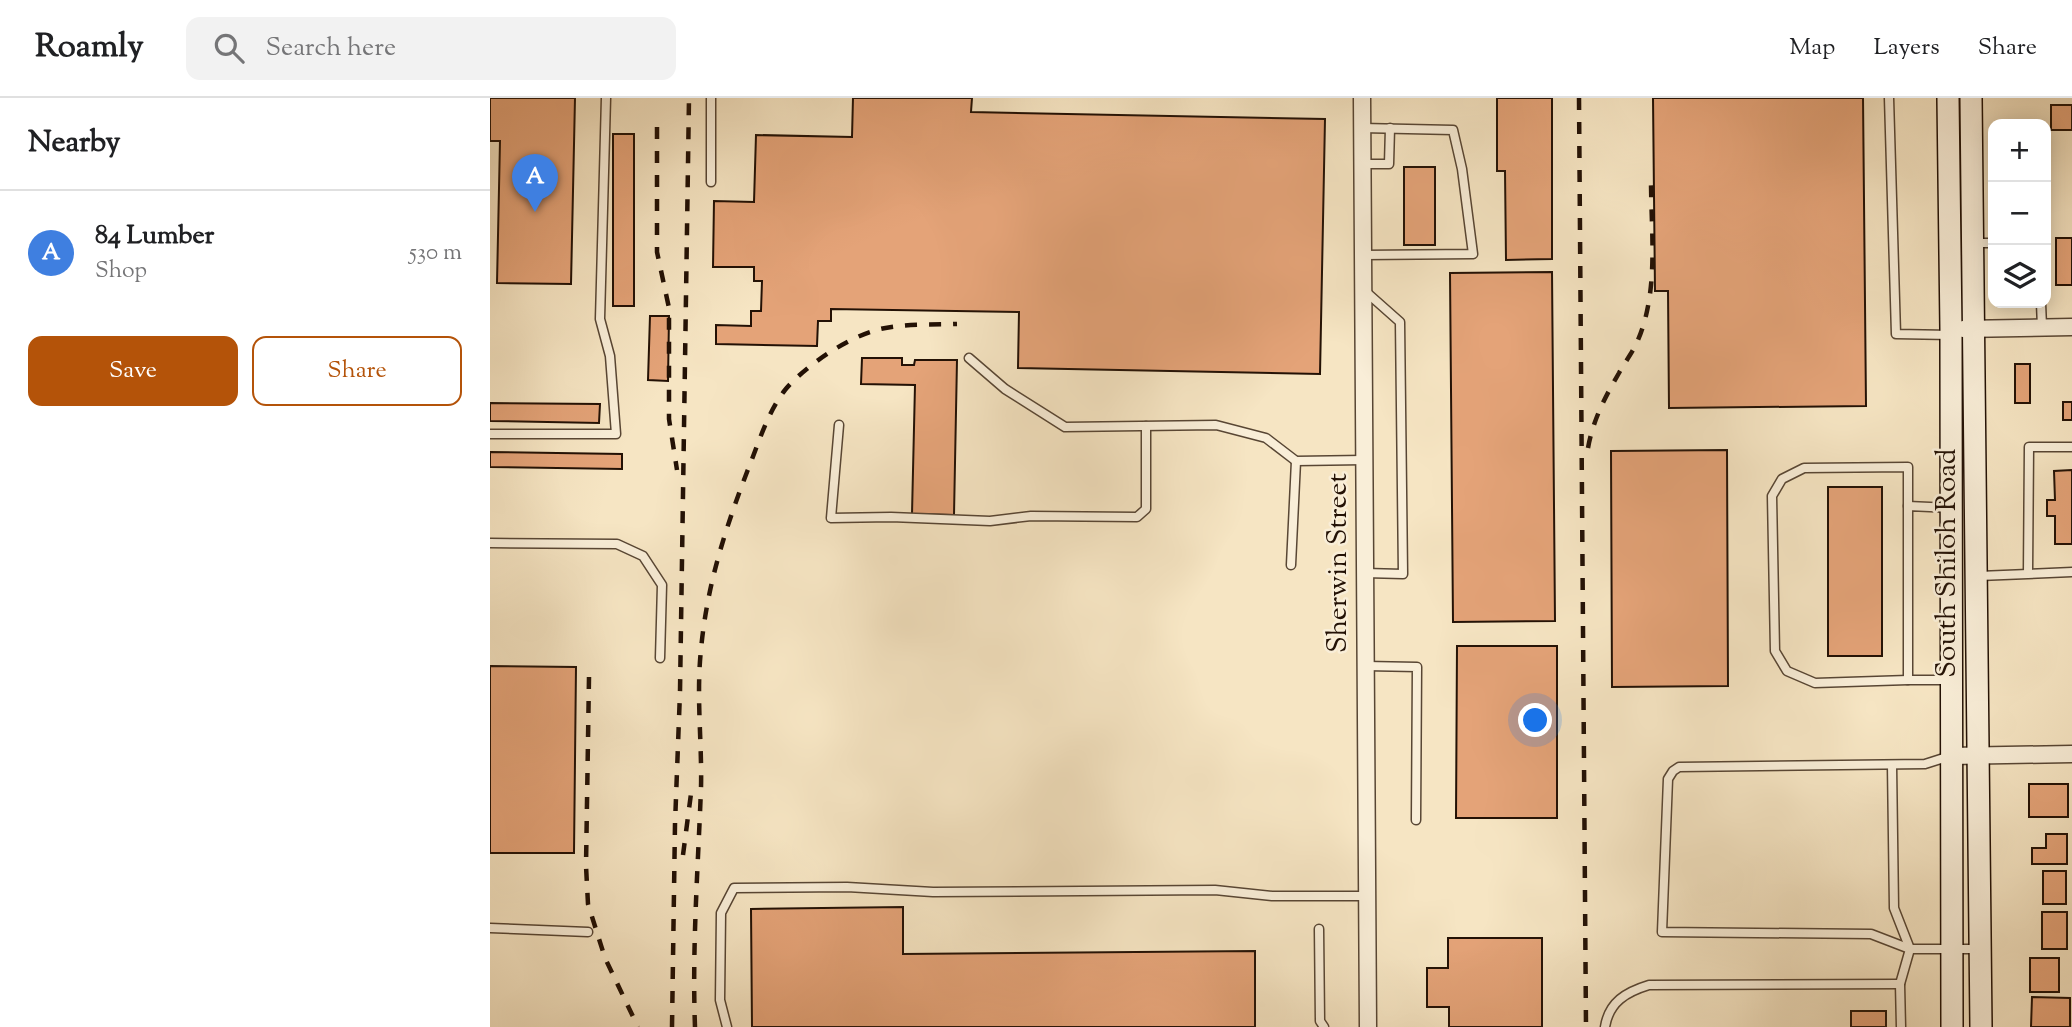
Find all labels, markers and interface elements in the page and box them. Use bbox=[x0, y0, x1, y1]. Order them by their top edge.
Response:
search box bbox=[186, 17, 676, 80]
text: Roamly bbox=[35, 24, 144, 72]
icon: search bbox=[210, 29, 248, 67]
text: Search here bbox=[266, 30, 396, 67]
text: Map bbox=[1789, 31, 1835, 65]
text: Layers bbox=[1873, 31, 1940, 65]
text: Share bbox=[1978, 31, 2037, 65]
map controls bbox=[1988, 119, 2051, 308]
button: + bbox=[1988, 119, 2051, 182]
text: Nearby bbox=[28, 122, 120, 165]
pin: A bbox=[512, 154, 558, 212]
button: − bbox=[1988, 182, 2051, 245]
text: 84 Lumber bbox=[95, 218, 214, 255]
text: A bbox=[42, 237, 60, 270]
text: 530 m bbox=[409, 237, 462, 270]
button: layers bbox=[1988, 245, 2051, 308]
text: Shop bbox=[95, 255, 147, 288]
button: Save bbox=[28, 336, 238, 406]
button: Share bbox=[252, 336, 462, 406]
street label: South Shiloh Road bbox=[1928, 448, 1968, 678]
street label: Sherwin Street bbox=[1319, 473, 1359, 653]
your location bbox=[1518, 703, 1552, 737]

